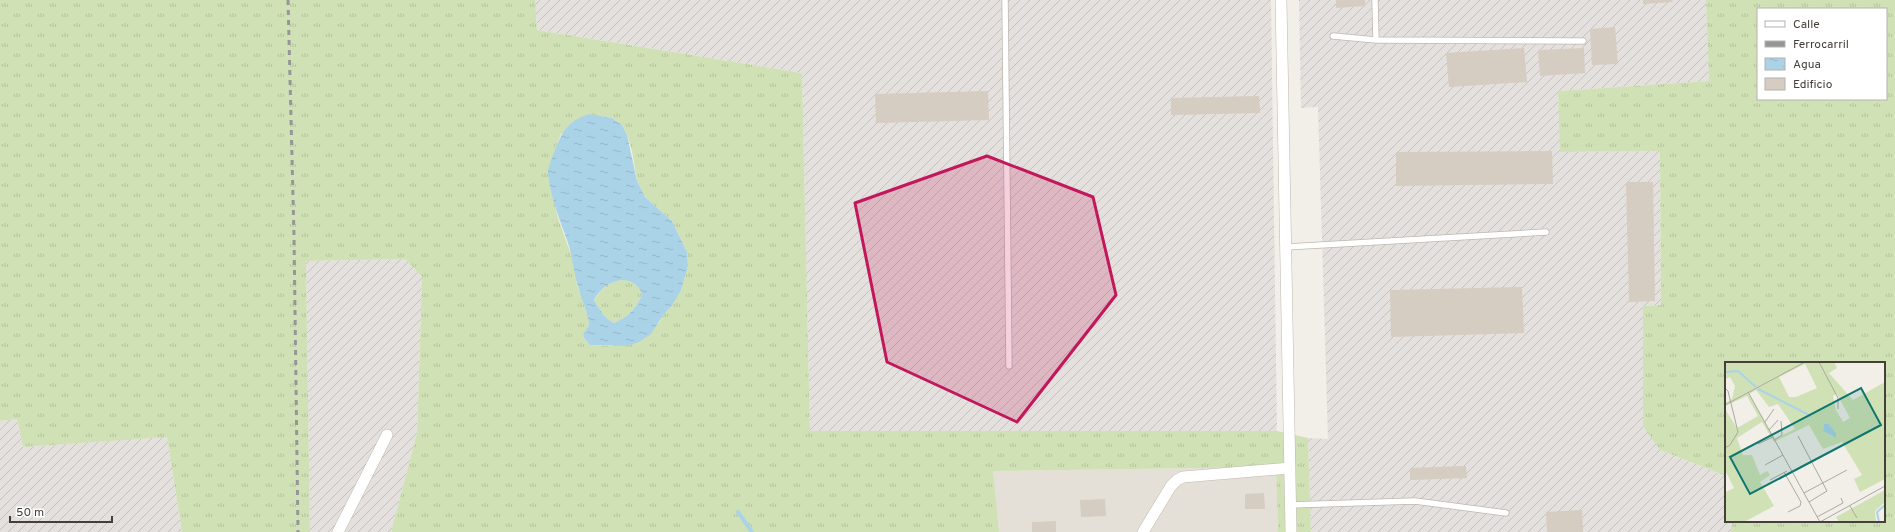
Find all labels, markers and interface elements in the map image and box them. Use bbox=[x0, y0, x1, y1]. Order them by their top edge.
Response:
legend bbox=[1757, 8, 1887, 100]
text: Calle bbox=[1793, 17, 1820, 33]
text: Ferrocarril bbox=[1793, 37, 1849, 53]
text: Agua bbox=[1793, 57, 1821, 73]
text: Edificio bbox=[1793, 77, 1833, 93]
inset map bbox=[1725, 362, 1885, 522]
scale bar bbox=[10, 498, 112, 524]
text: 50 m bbox=[16, 505, 44, 521]

